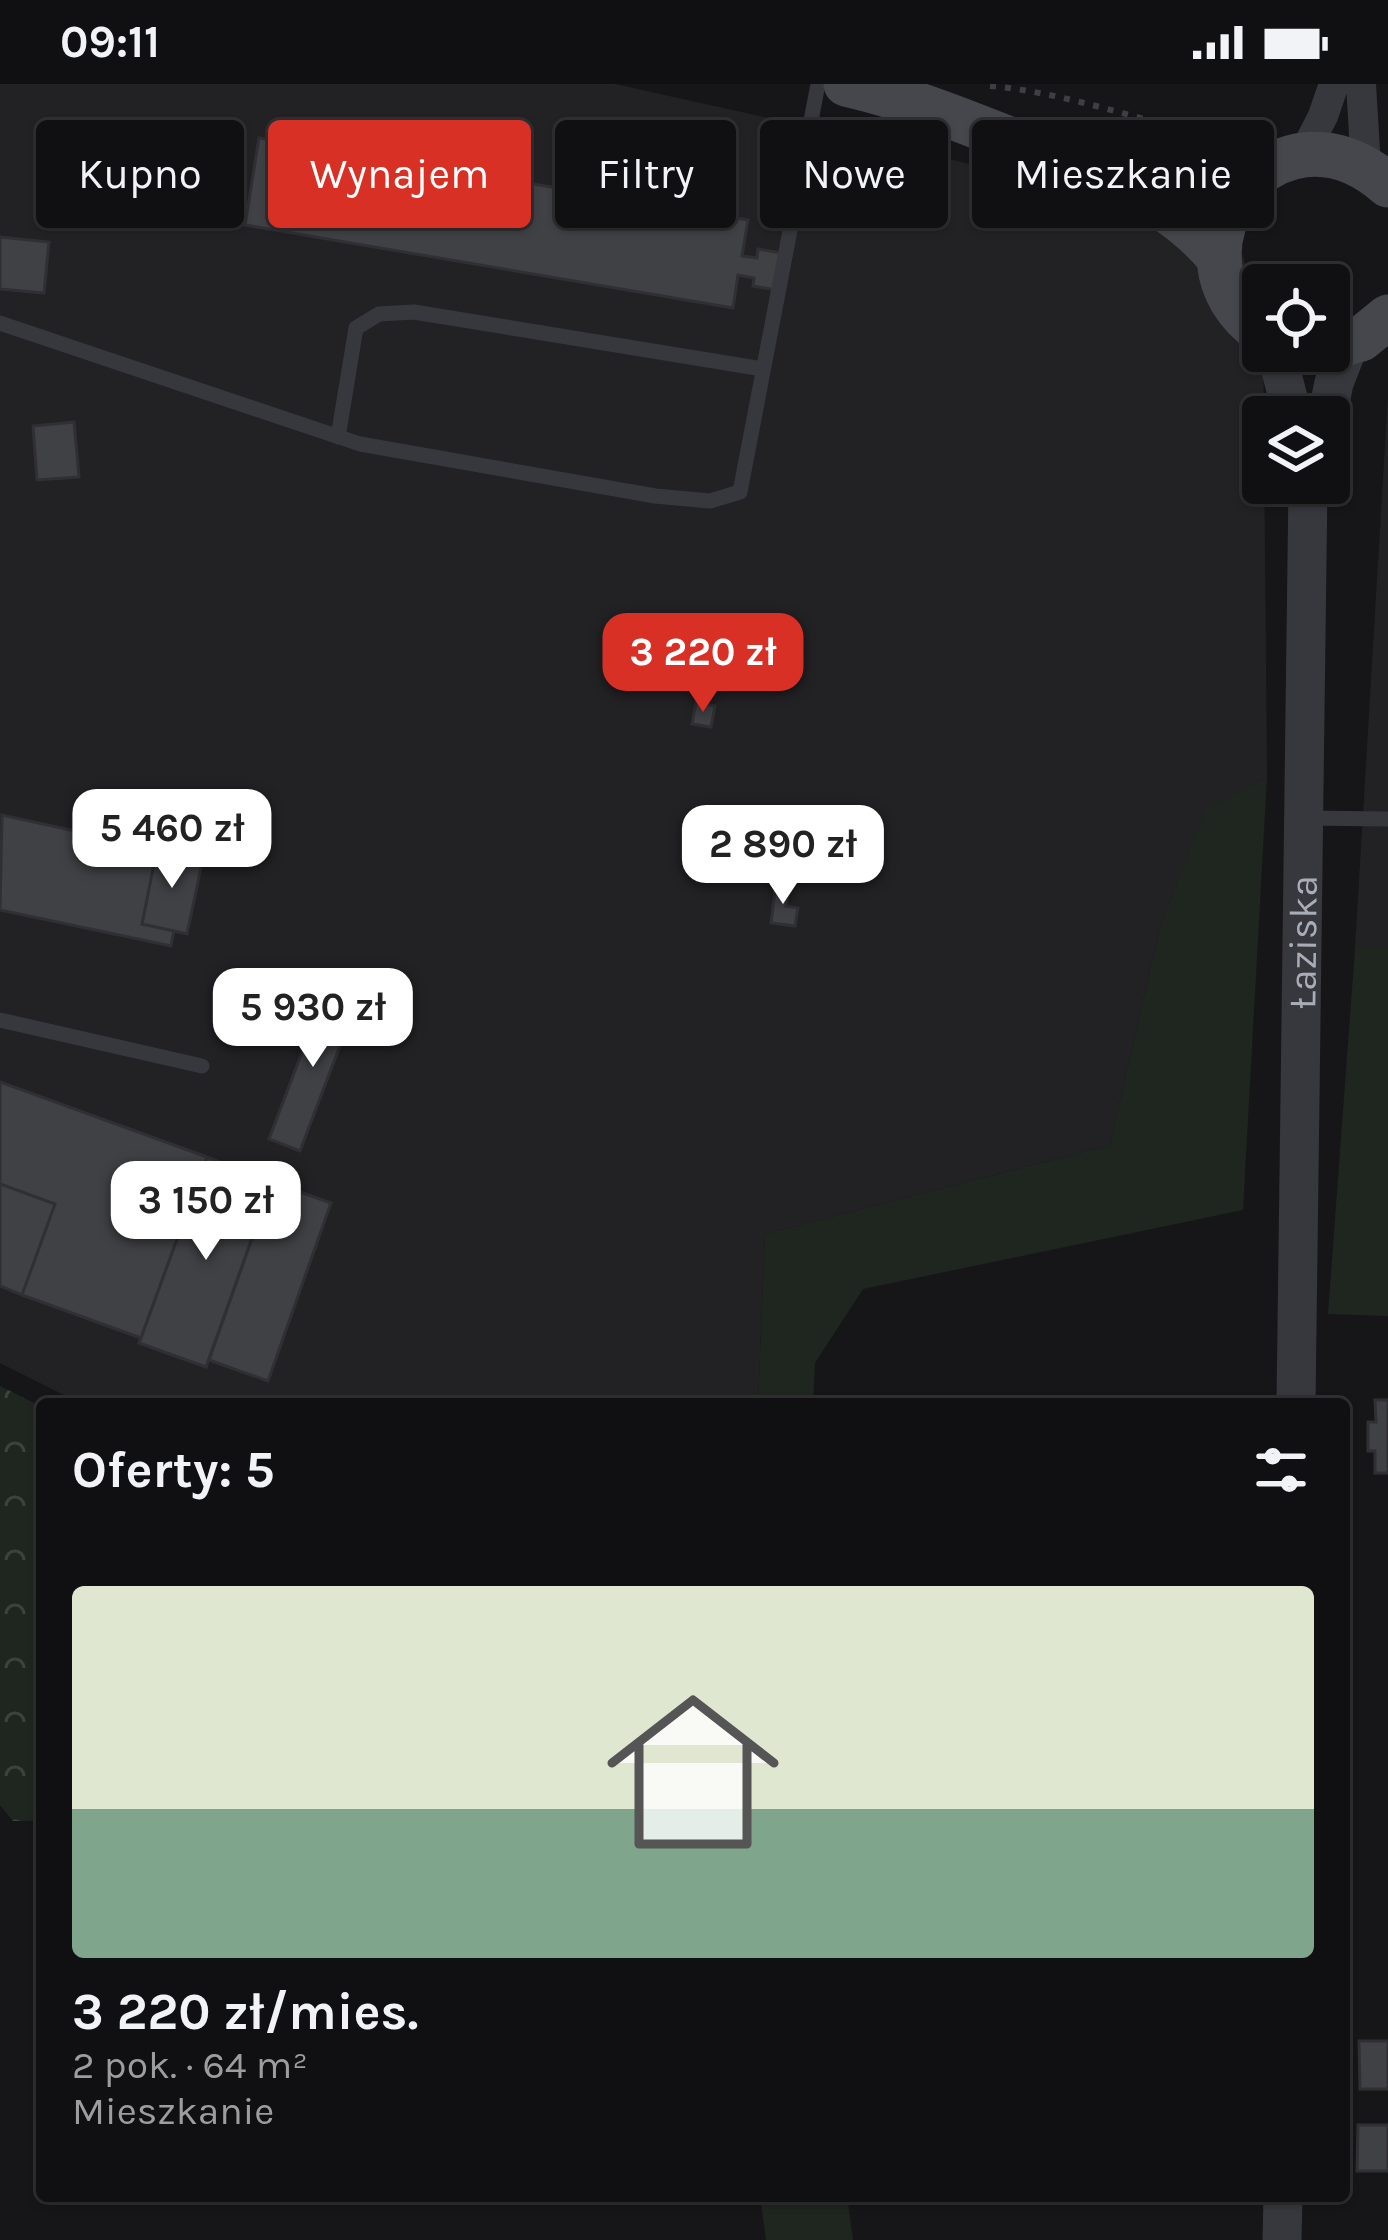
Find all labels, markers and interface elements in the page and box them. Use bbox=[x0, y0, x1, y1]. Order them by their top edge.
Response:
text: 09:11 bbox=[60, 16, 160, 68]
chip: Kupno bbox=[36, 120, 244, 228]
chip: Wynajem bbox=[268, 120, 531, 228]
chip: Filtry bbox=[555, 120, 736, 228]
chip: Nowe bbox=[760, 120, 948, 228]
chip: Mieszkanie bbox=[972, 120, 1274, 228]
map controls bbox=[1242, 264, 1350, 504]
button: locate bbox=[1242, 264, 1350, 372]
button: layers bbox=[1242, 396, 1350, 504]
pin: 3 220 zł bbox=[579, 613, 827, 715]
text: 3 220 zł bbox=[629, 629, 777, 675]
pin: 5 460 zł bbox=[48, 789, 296, 891]
text: 5 460 zł bbox=[99, 805, 245, 851]
pin: 2 890 zł bbox=[659, 805, 907, 907]
text: 2 890 zł bbox=[709, 821, 857, 867]
street label: Łaziska bbox=[1279, 875, 1327, 1009]
pin: 5 930 zł bbox=[189, 968, 437, 1070]
text: 5 930 zł bbox=[240, 984, 386, 1030]
pin: 3 150 zł bbox=[82, 1161, 330, 1263]
text: 3 150 zł bbox=[138, 1177, 274, 1223]
icon: filters bbox=[1248, 1437, 1314, 1503]
text: Oferty: 5 bbox=[72, 1440, 275, 1500]
icon: home bbox=[585, 1664, 801, 1880]
text: 3 220 zł/mies. bbox=[72, 1982, 418, 2042]
text: 2 pok. · 64 m² bbox=[72, 2042, 308, 2088]
text: Mieszkanie bbox=[72, 2088, 274, 2134]

